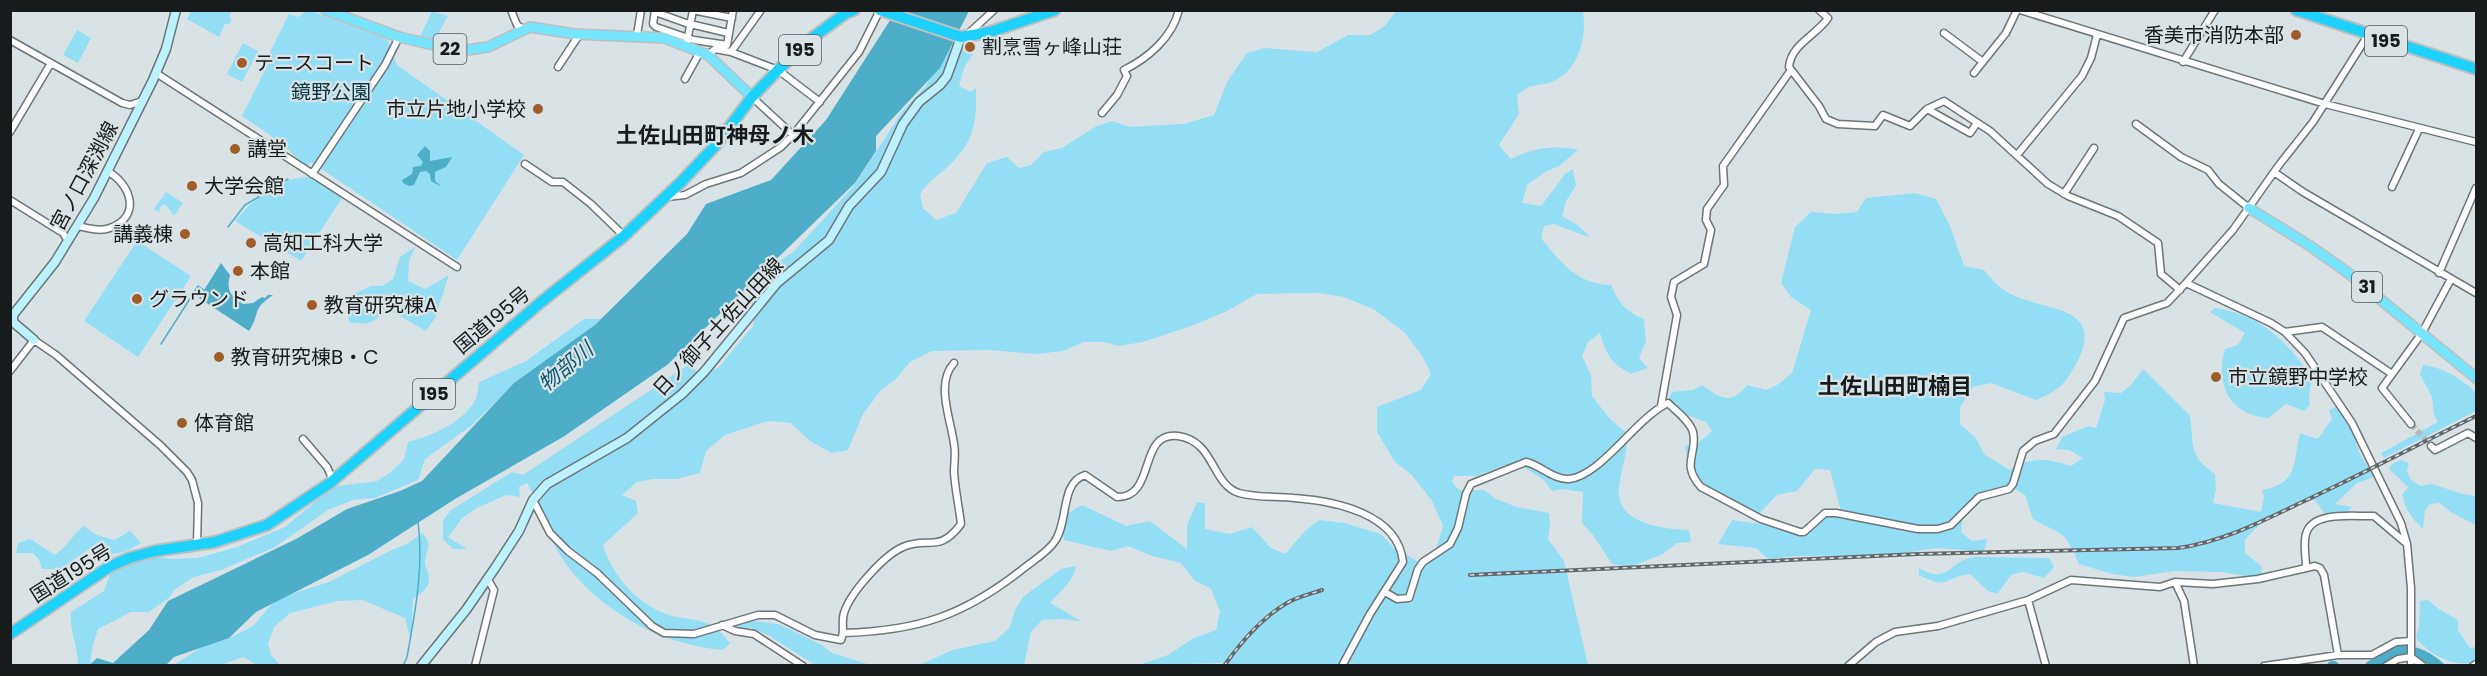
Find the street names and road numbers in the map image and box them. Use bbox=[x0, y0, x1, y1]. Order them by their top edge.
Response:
road number: 195 bbox=[2365, 26, 2407, 56]
road number: 22 bbox=[434, 34, 466, 64]
road number: 195 bbox=[779, 35, 821, 65]
street label: 宮ノ口深渕線 bbox=[43, 116, 125, 236]
street label: 日ノ御子土佐山田線 bbox=[646, 252, 790, 402]
road number: 31 bbox=[2352, 272, 2382, 302]
street label: 国道195号 bbox=[448, 280, 536, 360]
road number: 195 bbox=[413, 379, 455, 409]
street label: 国道195号 bbox=[25, 537, 117, 609]

